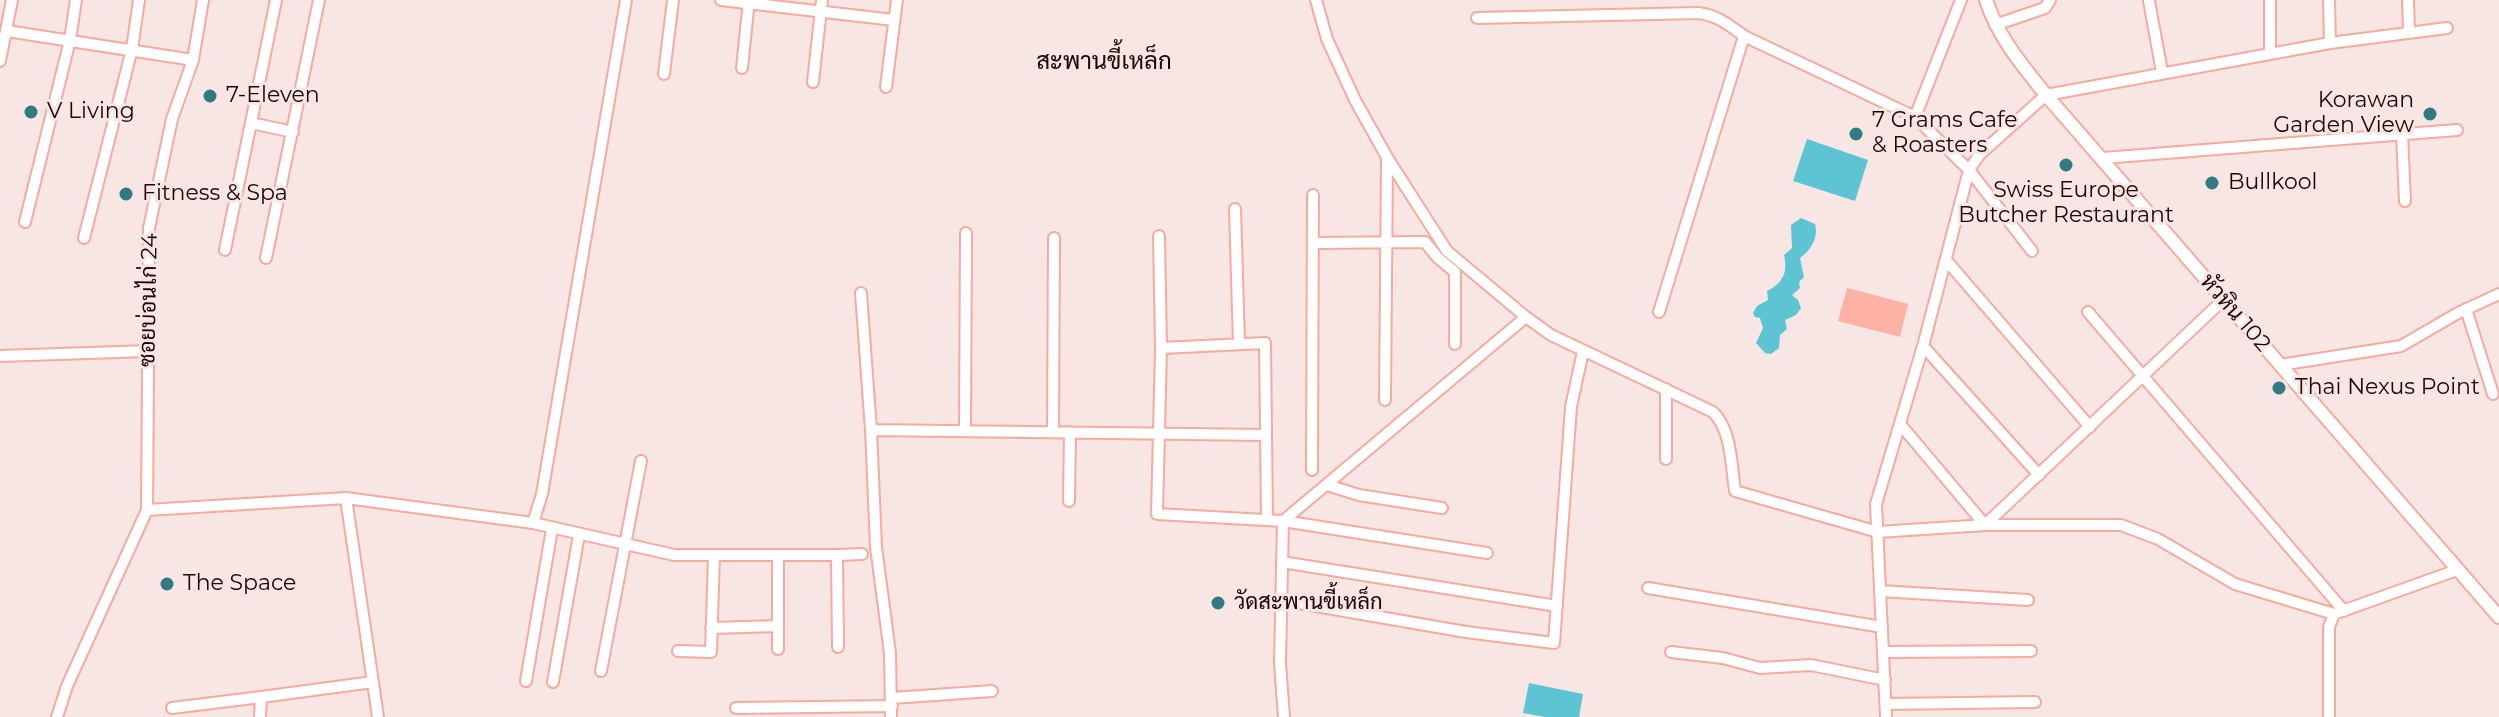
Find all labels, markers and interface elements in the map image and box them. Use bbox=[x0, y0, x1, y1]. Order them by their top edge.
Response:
district label: สะพานขี้เหล็ก bbox=[1036, 48, 1172, 76]
place label: 7-Eleven bbox=[226, 83, 320, 109]
marker: 7-Eleven bbox=[201, 87, 219, 105]
place label: Korawan Garden View bbox=[2273, 88, 2414, 140]
place label: V Living bbox=[47, 99, 135, 125]
marker: V Living bbox=[22, 103, 40, 121]
marker: Korawan Garden View bbox=[2421, 105, 2439, 123]
place label: 7 Grams Cafe & Roasters bbox=[1872, 108, 2017, 160]
marker: 7 Grams Cafe & Roasters bbox=[1847, 125, 1865, 143]
marker: Swiss Europe Butcher Restaurant bbox=[2057, 156, 2075, 174]
place label: Bullkool bbox=[2228, 170, 2317, 196]
marker: Bullkool bbox=[2203, 174, 2221, 192]
place label: Swiss Europe Butcher Restaurant bbox=[1958, 178, 2174, 230]
place label: Fitness & Spa bbox=[142, 181, 288, 207]
marker: Fitness & Spa bbox=[117, 185, 135, 203]
street label: ซอยบ่อนไก่ 24 bbox=[135, 233, 163, 367]
street label: หัวหิน 102 bbox=[2194, 269, 2276, 357]
place label: Thai Nexus Point bbox=[2295, 375, 2480, 401]
marker: Thai Nexus Point bbox=[2270, 379, 2288, 397]
place label: The Space bbox=[183, 571, 296, 597]
marker: The Space bbox=[158, 575, 176, 593]
place label: วัดสะพานขี้เหล็ก bbox=[1234, 590, 1383, 616]
marker: วัดสะพานขี้เหล็ก bbox=[1209, 594, 1227, 612]

